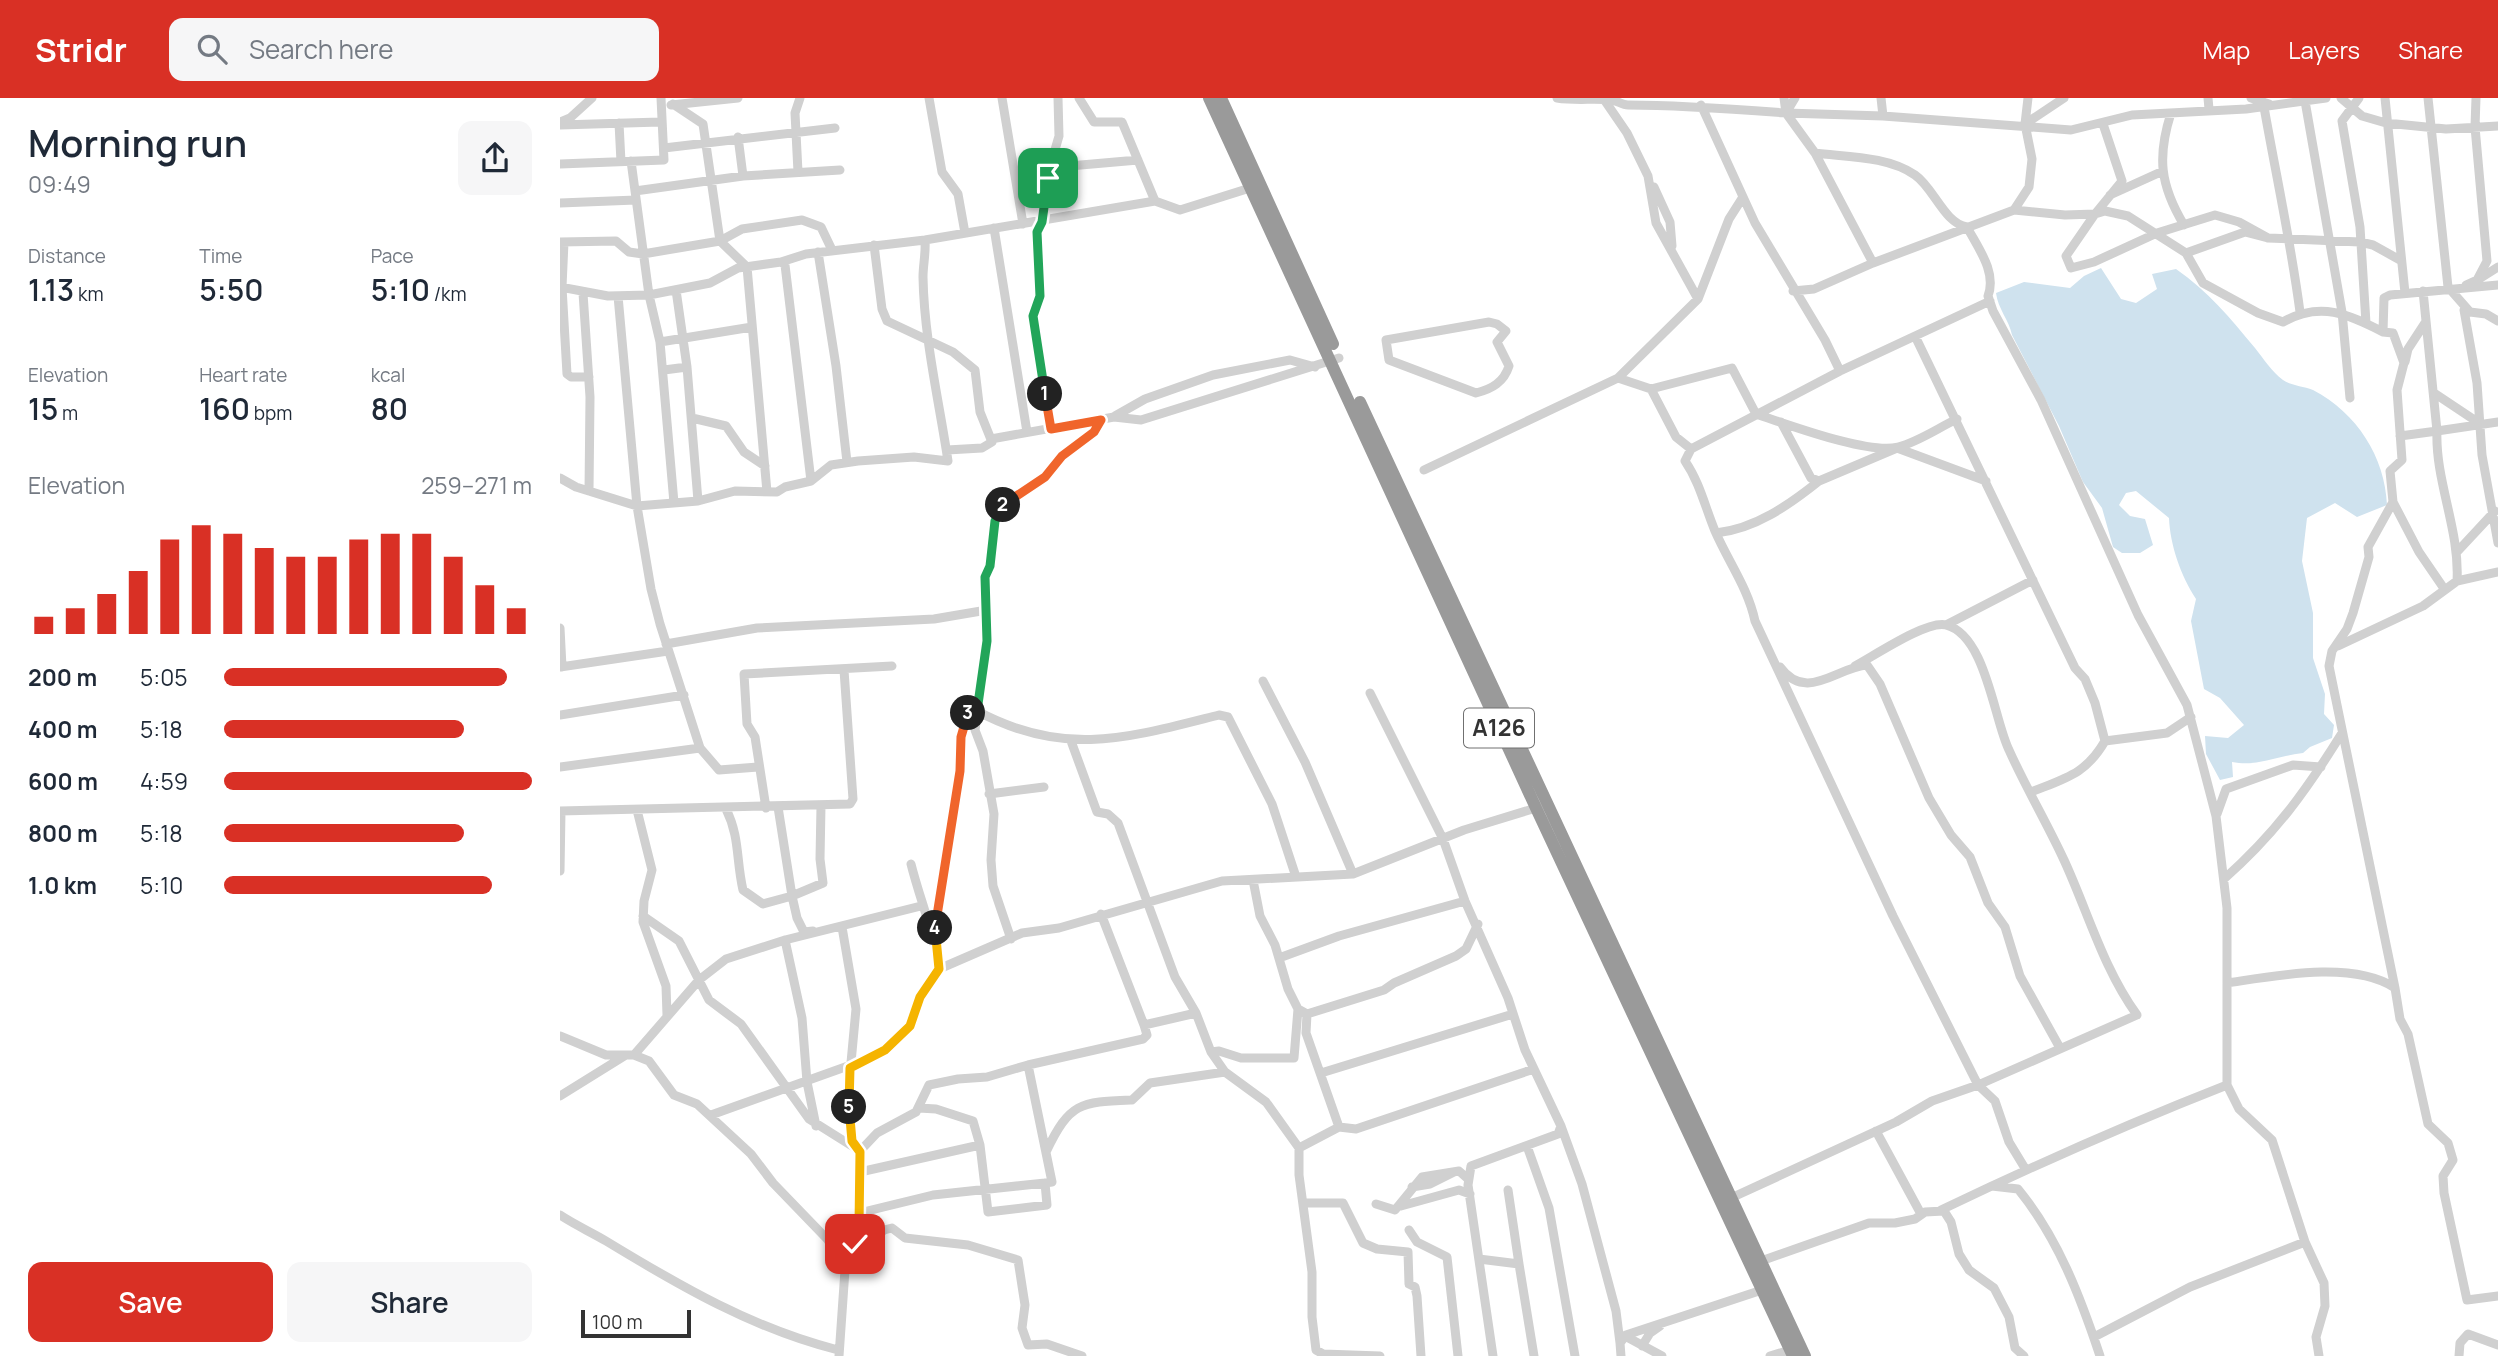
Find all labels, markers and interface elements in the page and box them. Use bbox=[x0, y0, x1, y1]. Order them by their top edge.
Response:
search box bbox=[169, 18, 659, 81]
text: Stridr bbox=[35, 27, 127, 72]
icon: search bbox=[193, 30, 231, 68]
text: Search here bbox=[249, 31, 393, 67]
text: Map bbox=[2203, 33, 2250, 66]
text: Layers bbox=[2288, 33, 2360, 66]
text: Share bbox=[2398, 33, 2463, 66]
text: Morning run bbox=[28, 116, 247, 168]
button: share bbox=[458, 121, 532, 195]
pin bbox=[1018, 148, 1078, 208]
icon: arrive bbox=[1029, 159, 1067, 197]
text: 09:49 bbox=[28, 168, 91, 200]
text: Distance bbox=[28, 243, 106, 269]
text: Time bbox=[199, 243, 242, 269]
text: Pace bbox=[371, 243, 414, 269]
text: 1.13 bbox=[28, 269, 74, 310]
text: 5:50 bbox=[199, 269, 263, 310]
text: 5:10 bbox=[371, 269, 430, 310]
text: km bbox=[74, 281, 104, 307]
text: /km bbox=[430, 281, 467, 307]
text: Elevation bbox=[28, 362, 108, 388]
text: Heart rate bbox=[199, 362, 287, 388]
text: kcal bbox=[371, 362, 405, 388]
pin: 1 bbox=[1028, 376, 1063, 412]
text: 1 bbox=[1040, 380, 1049, 406]
text: 15 bbox=[28, 388, 58, 429]
text: 160 bbox=[199, 388, 250, 429]
text: 80 bbox=[371, 388, 408, 429]
text: m bbox=[58, 400, 78, 426]
text: bpm bbox=[250, 400, 292, 426]
text: Elevation bbox=[28, 469, 125, 501]
text: 259–271 m bbox=[421, 469, 532, 501]
pin: 2 bbox=[986, 488, 1020, 522]
text: 2 bbox=[997, 491, 1008, 517]
text: 200 m bbox=[28, 661, 97, 693]
text: 5:05 bbox=[140, 661, 187, 693]
pin: 3 bbox=[950, 696, 986, 730]
text: 3 bbox=[962, 699, 973, 725]
road number: A126 bbox=[1464, 708, 1534, 748]
text: 400 m bbox=[28, 713, 98, 745]
text: 5:18 bbox=[140, 713, 182, 745]
text: 600 m bbox=[28, 765, 98, 797]
text: 4:59 bbox=[140, 765, 188, 797]
text: 800 m bbox=[28, 817, 98, 849]
text: 5:18 bbox=[140, 817, 182, 849]
text: 1.0 km bbox=[28, 869, 97, 901]
text: 5:10 bbox=[140, 869, 183, 901]
pin: 4 bbox=[918, 910, 952, 946]
text: 4 bbox=[929, 914, 940, 940]
pin: 5 bbox=[832, 1090, 866, 1124]
text: 5 bbox=[843, 1093, 854, 1119]
pin bbox=[825, 1214, 885, 1274]
icon: check bbox=[836, 1225, 874, 1263]
button: Save bbox=[28, 1262, 273, 1342]
button: Share bbox=[287, 1262, 532, 1342]
scale bar bbox=[581, 1307, 691, 1339]
text: 100 m bbox=[592, 1309, 643, 1335]

